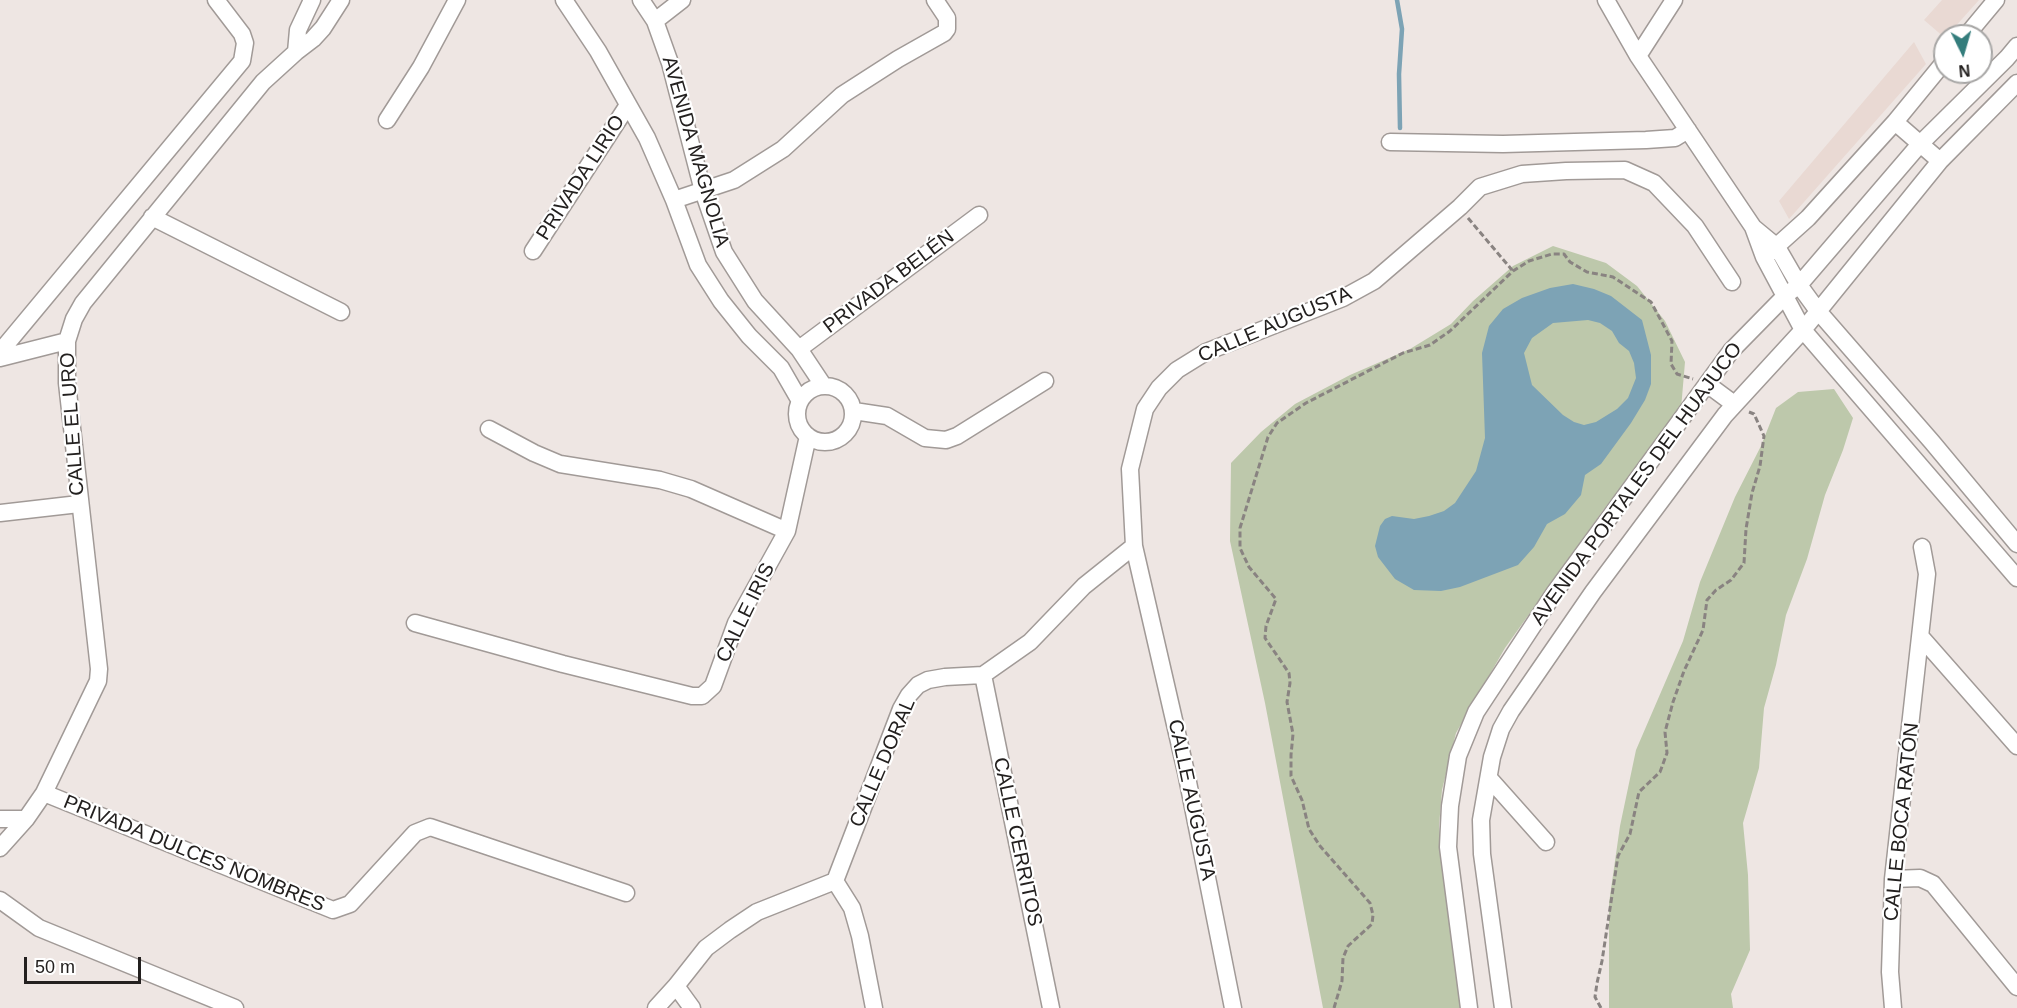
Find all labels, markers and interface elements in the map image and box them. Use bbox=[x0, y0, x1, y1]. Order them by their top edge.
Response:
north arrow bbox=[1933, 24, 1993, 84]
street label: AVENIDA MAGNOLIA bbox=[656, 54, 734, 250]
text: N bbox=[1958, 61, 1971, 79]
street label: PRIVADA LIRIO bbox=[532, 111, 630, 245]
street label: PRIVADA BELÉN bbox=[819, 225, 959, 339]
street label: CALLE AUGUSTA bbox=[1195, 282, 1355, 368]
street label: AVENIDA PORTALES DEL HUAJUCO bbox=[1526, 338, 1748, 630]
street label: CALLE EL URO bbox=[56, 352, 90, 496]
street label: CALLE IRIS bbox=[712, 559, 780, 667]
street label: CALLE DORAL bbox=[845, 695, 921, 831]
street label: CALLE AUGUSTA bbox=[1162, 717, 1220, 883]
street label: CALLE BOCA RATÓN bbox=[1880, 721, 1924, 923]
street label: CALLE CERRITOS bbox=[987, 755, 1047, 929]
street label: PRIVADA DULCES NOMBRES bbox=[60, 790, 328, 918]
scale bar bbox=[27, 945, 144, 983]
text: 50 m bbox=[35, 957, 75, 977]

